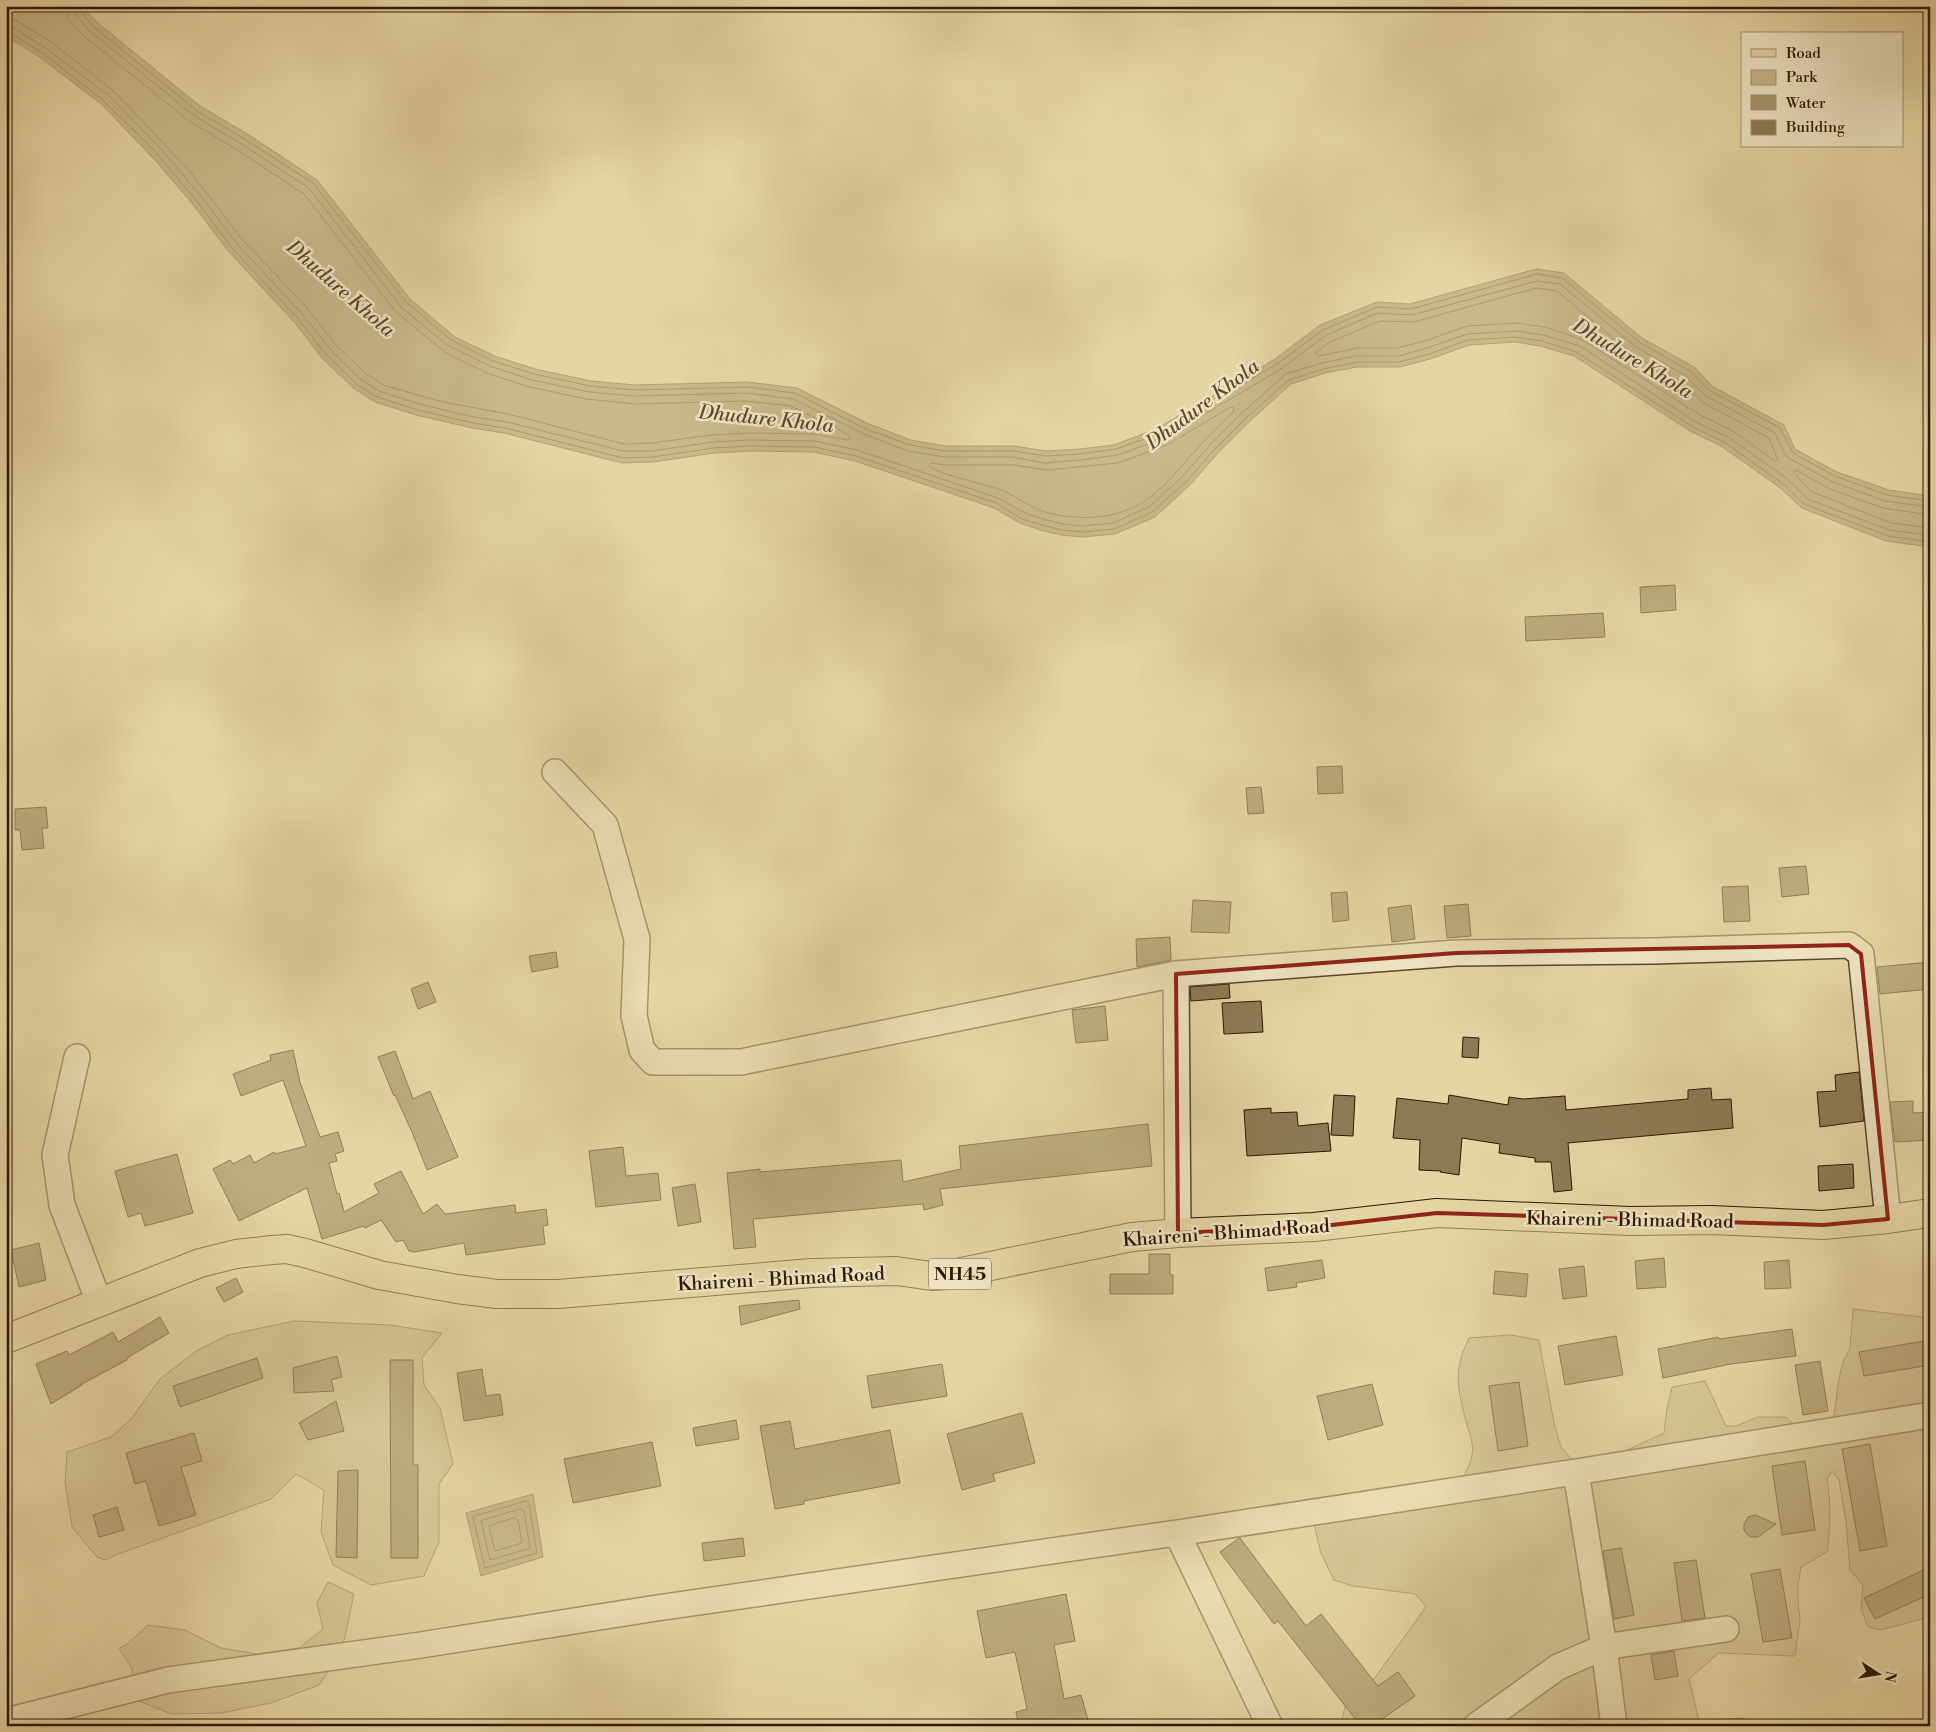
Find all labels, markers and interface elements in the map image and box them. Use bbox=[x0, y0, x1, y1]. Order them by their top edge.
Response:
legend bbox=[1741, 32, 1904, 148]
text: Road bbox=[1786, 44, 1821, 63]
text: Park bbox=[1786, 68, 1818, 87]
text: Water bbox=[1785, 94, 1826, 113]
text: Building bbox=[1785, 118, 1845, 137]
water label: Dhudure Khola bbox=[280, 235, 400, 344]
water label: Dhudure Khola bbox=[1567, 313, 1698, 405]
water label: Dhudure Khola bbox=[1140, 354, 1265, 457]
water label: Dhudure Khola bbox=[696, 400, 835, 439]
street label: Khaireni - Bhimad Road bbox=[1526, 1206, 1734, 1234]
street label: Khaireni - Bhimad Road bbox=[1122, 1214, 1331, 1252]
road number: NH45 bbox=[929, 1258, 991, 1290]
street label: Khaireni - Bhimad Road bbox=[677, 1262, 886, 1296]
north arrow bbox=[1854, 1650, 1904, 1700]
text: N bbox=[1880, 1669, 1900, 1684]

